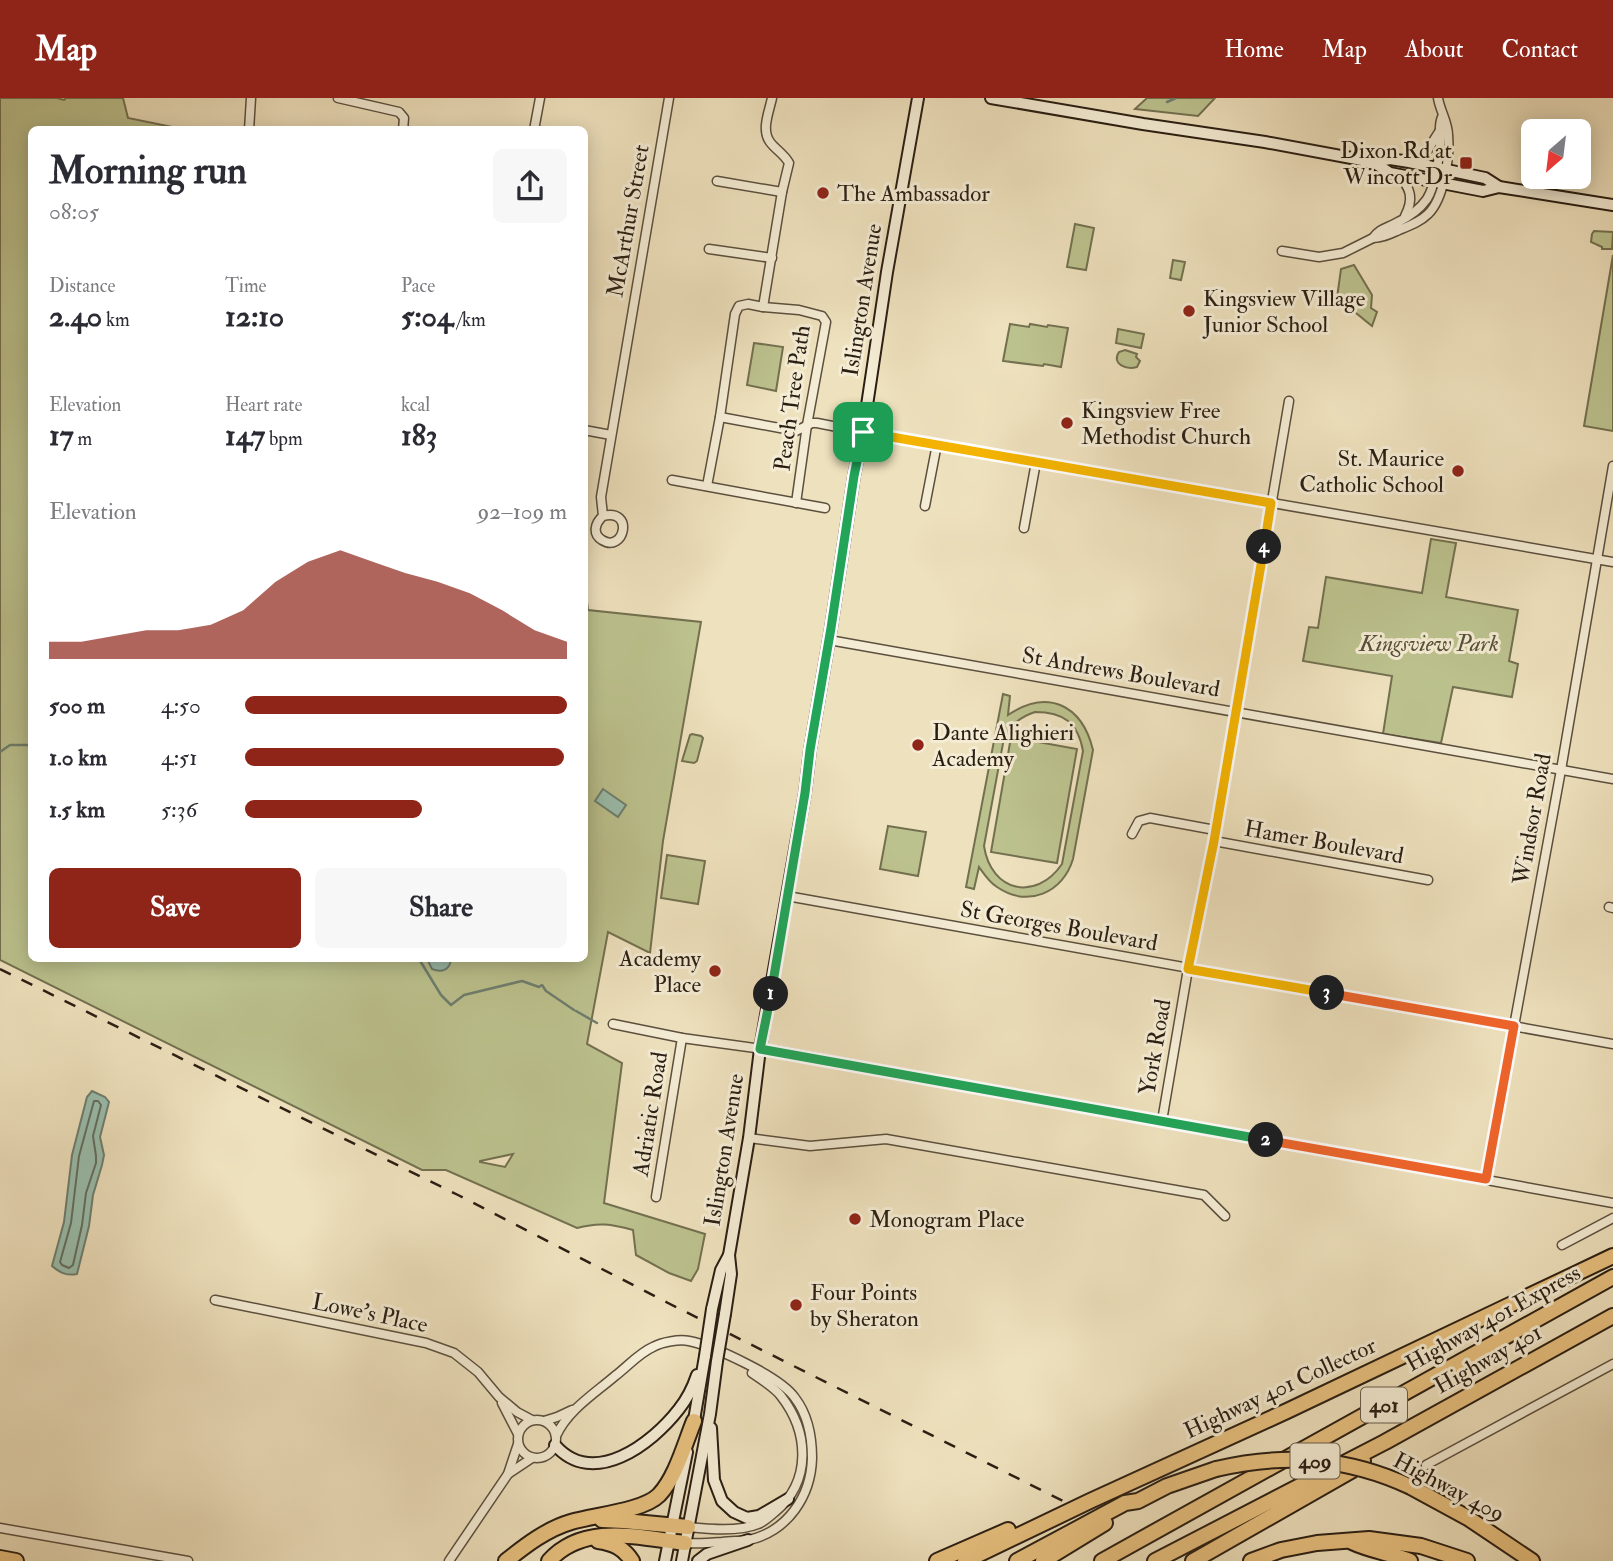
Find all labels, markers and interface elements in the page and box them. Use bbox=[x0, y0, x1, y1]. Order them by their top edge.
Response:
text: Map bbox=[35, 29, 97, 70]
text: Home bbox=[1224, 34, 1284, 65]
text: Map bbox=[1322, 34, 1367, 65]
text: About bbox=[1405, 34, 1464, 65]
text: Contact bbox=[1502, 34, 1578, 65]
north arrow bbox=[1521, 119, 1591, 189]
map controls bbox=[1521, 119, 1591, 189]
place label: Dixon Rd at Wincott Dr bbox=[1340, 136, 1452, 191]
street label: McArthur Street bbox=[600, 142, 656, 300]
text: Morning run bbox=[49, 147, 247, 195]
button: share bbox=[493, 149, 567, 223]
marker: Dixon Rd at Wincott Dr bbox=[1458, 155, 1474, 171]
place label: The Ambassador bbox=[837, 179, 990, 208]
marker: The Ambassador bbox=[815, 185, 831, 201]
text: 08:05 bbox=[49, 197, 99, 226]
street label: Islington Avenue bbox=[836, 221, 888, 378]
text: Distance bbox=[49, 274, 115, 298]
text: Time bbox=[225, 274, 267, 298]
text: Pace bbox=[401, 274, 435, 298]
place label: Kingsview Village Junior School bbox=[1202, 284, 1366, 339]
text: 2.40 bbox=[49, 298, 102, 335]
text: 12:10 bbox=[225, 298, 284, 335]
text: 5:04 bbox=[401, 298, 453, 335]
marker: Kingsview Village Junior School bbox=[1181, 303, 1197, 319]
text: km bbox=[102, 308, 130, 332]
text: /km bbox=[453, 308, 486, 332]
street label: Peach Tree Path bbox=[767, 323, 817, 473]
text: Elevation bbox=[49, 393, 121, 417]
text: Heart rate bbox=[225, 393, 302, 417]
text: kcal bbox=[401, 393, 430, 417]
place label: Kingsview Free Methodist Church bbox=[1081, 396, 1251, 451]
pin bbox=[833, 402, 893, 462]
icon: arrive bbox=[844, 413, 882, 451]
marker: Kingsview Free Methodist Church bbox=[1059, 415, 1075, 431]
text: 17 bbox=[49, 417, 73, 454]
text: 147 bbox=[225, 417, 265, 454]
text: 183 bbox=[401, 417, 437, 454]
text: m bbox=[73, 427, 92, 451]
text: bpm bbox=[265, 427, 303, 451]
place label: St. Maurice Catholic School bbox=[1299, 444, 1444, 499]
marker: St. Maurice Catholic School bbox=[1450, 463, 1466, 479]
text: Elevation bbox=[49, 497, 137, 526]
text: 92–109 m bbox=[478, 497, 567, 526]
pin: 4 bbox=[1246, 530, 1282, 564]
text: 4 bbox=[1258, 534, 1269, 558]
park label: Kingsview Park bbox=[1358, 629, 1499, 658]
street label: St Andrews Boulevard bbox=[1020, 640, 1222, 704]
text: 500 m bbox=[49, 691, 105, 720]
text: 4:50 bbox=[161, 691, 201, 720]
place label: Dante Alighieri Academy bbox=[931, 718, 1074, 773]
marker: Dante Alighieri Academy bbox=[910, 737, 926, 753]
text: 1.0 km bbox=[49, 743, 107, 772]
text: 4:51 bbox=[161, 743, 197, 772]
street label: Windsor Road bbox=[1506, 751, 1558, 888]
text: 1.5 km bbox=[49, 795, 105, 824]
text: 5:36 bbox=[161, 795, 197, 824]
street label: Hamer Boulevard bbox=[1242, 814, 1406, 870]
button: Save bbox=[49, 868, 301, 948]
button: Share bbox=[315, 868, 567, 948]
street label: St Georges Boulevard bbox=[958, 894, 1160, 958]
place label: Academy Place bbox=[618, 944, 702, 999]
marker: Academy Place bbox=[707, 963, 723, 979]
pin: 1 bbox=[754, 976, 788, 1012]
pin: 3 bbox=[1310, 976, 1344, 1010]
text: 3 bbox=[1323, 980, 1330, 1004]
text: 1 bbox=[767, 981, 774, 1005]
street label: York Road bbox=[1132, 997, 1178, 1097]
street label: Adriatic Road bbox=[626, 1050, 674, 1179]
street label: Islington Avenue bbox=[698, 1071, 750, 1228]
pin: 2 bbox=[1248, 1122, 1284, 1158]
text: 2 bbox=[1261, 1127, 1270, 1151]
place label: Monogram Place bbox=[869, 1205, 1025, 1234]
marker: Monogram Place bbox=[847, 1211, 863, 1227]
street label: Highway 401 Express bbox=[1401, 1259, 1585, 1377]
place label: Four Points by Sheraton bbox=[810, 1278, 919, 1333]
street label: Lowe's Place bbox=[310, 1287, 431, 1339]
marker: Four Points by Sheraton bbox=[788, 1297, 804, 1313]
street label: Highway 401 bbox=[1429, 1318, 1547, 1400]
street label: Highway 401 Collector bbox=[1179, 1331, 1381, 1445]
road number: 401 bbox=[1361, 1388, 1407, 1422]
road number: 409 bbox=[1290, 1444, 1340, 1478]
street label: Highway 409 bbox=[1388, 1445, 1510, 1529]

